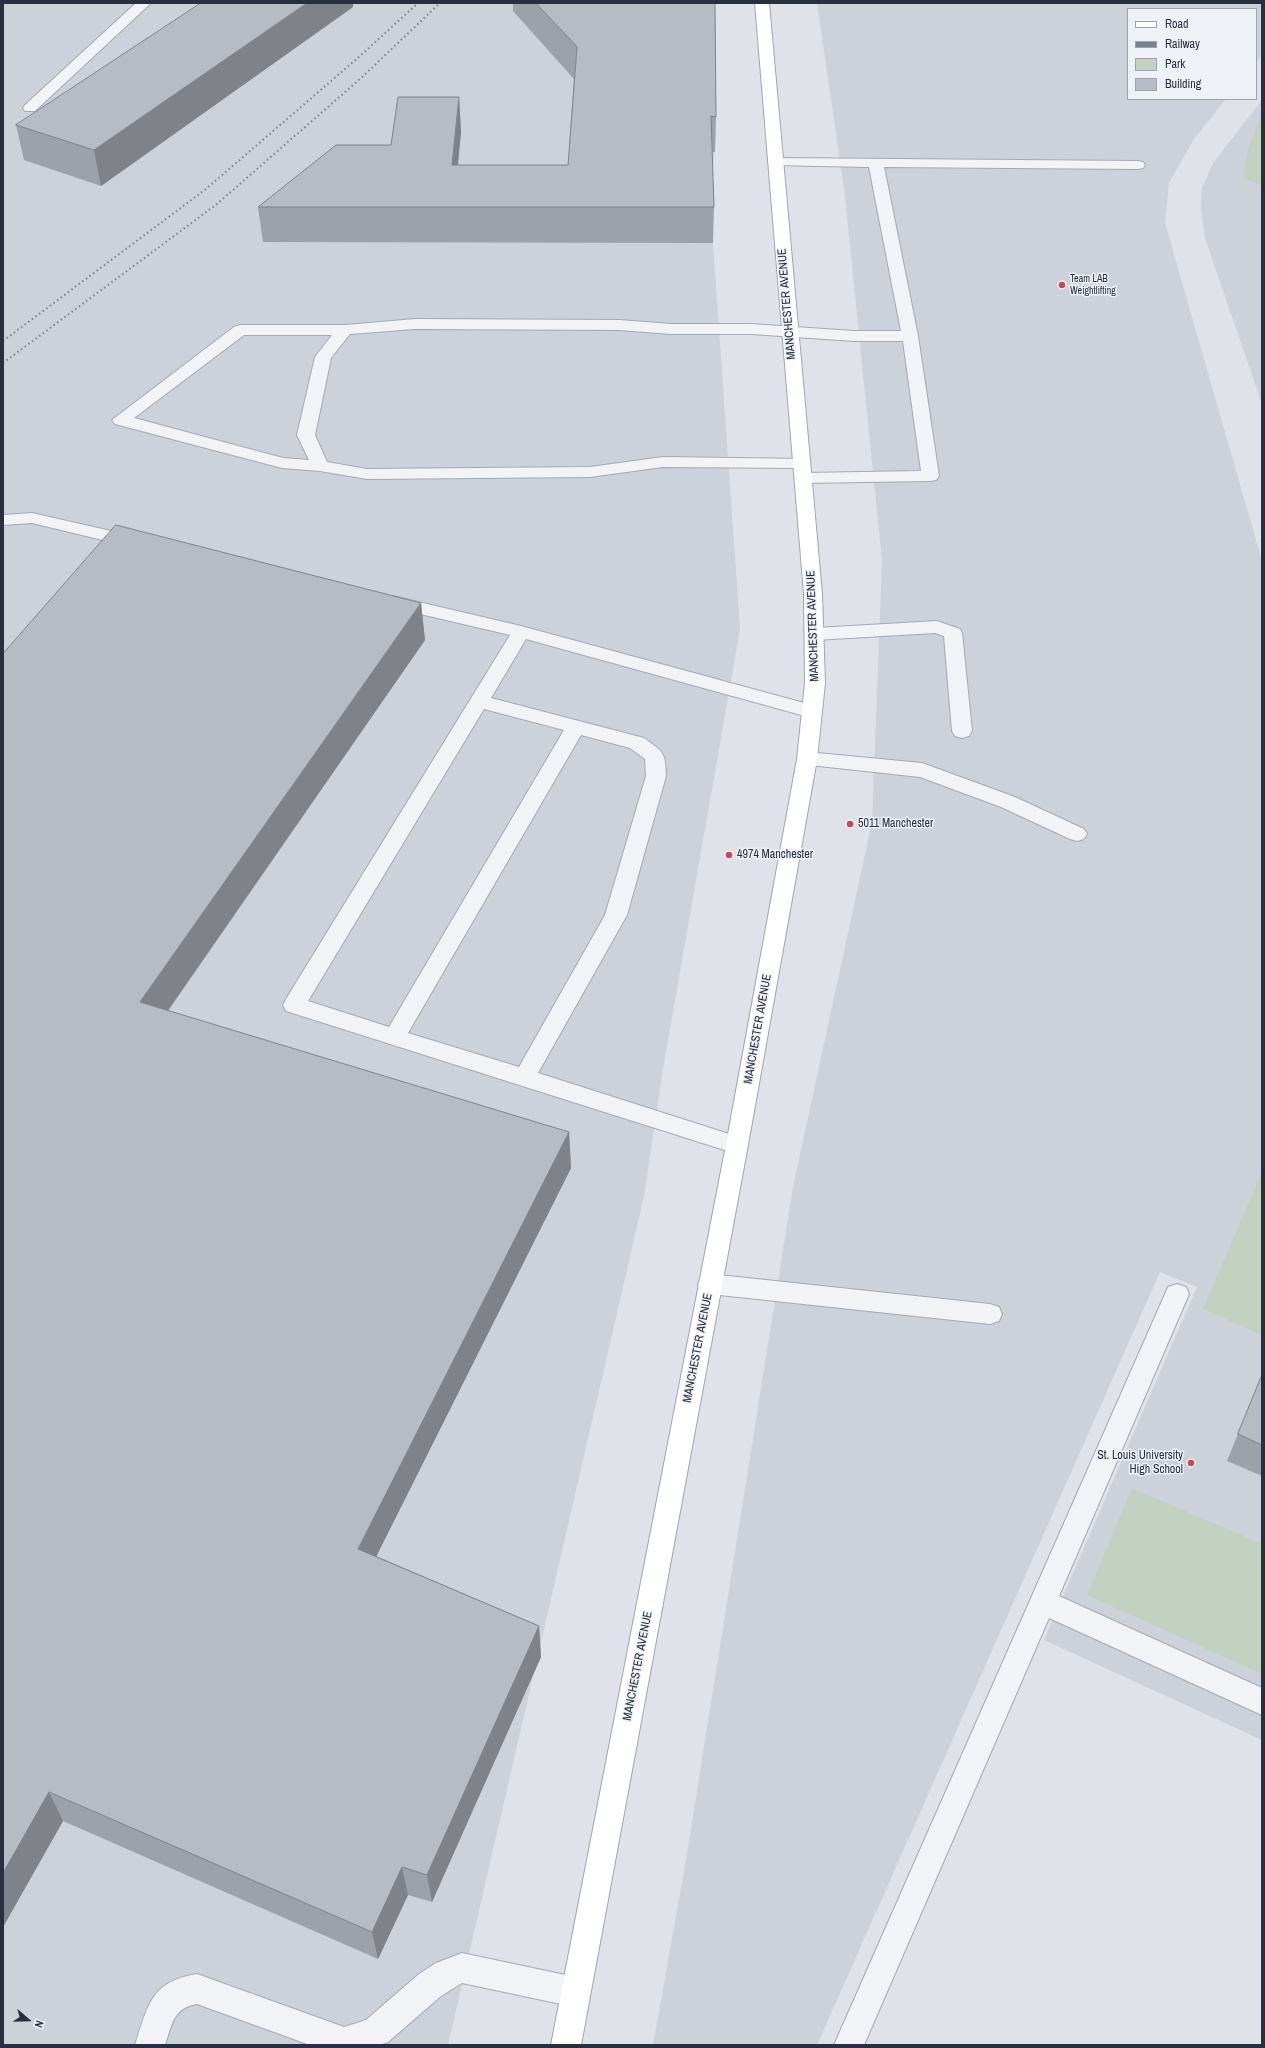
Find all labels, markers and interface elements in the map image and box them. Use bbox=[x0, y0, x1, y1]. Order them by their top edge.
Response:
legend bbox=[1127, 8, 1257, 100]
text: Road bbox=[1165, 16, 1189, 32]
text: Railway bbox=[1165, 36, 1200, 52]
text: Park bbox=[1165, 56, 1185, 72]
text: Building bbox=[1165, 76, 1201, 92]
street label: MANCHESTER AVENUE bbox=[775, 248, 799, 360]
place label: Team LAB Weightlifting bbox=[1070, 273, 1116, 296]
marker: Team LAB Weightlifting bbox=[1057, 280, 1067, 290]
street label: MANCHESTER AVENUE bbox=[804, 570, 822, 682]
place label: 5011 Manchester bbox=[858, 817, 933, 831]
marker: 5011 Manchester bbox=[845, 819, 855, 829]
place label: 4974 Manchester bbox=[737, 848, 813, 862]
marker: 4974 Manchester bbox=[724, 850, 734, 860]
street label: MANCHESTER AVENUE bbox=[741, 973, 775, 1085]
street label: MANCHESTER AVENUE bbox=[680, 1292, 716, 1404]
place label: St. Louis University High School bbox=[1097, 1449, 1183, 1477]
marker: St. Louis University High School bbox=[1186, 1458, 1196, 1468]
street label: MANCHESTER AVENUE bbox=[620, 1610, 656, 1722]
north arrow bbox=[8, 2000, 48, 2040]
text: N bbox=[32, 2019, 47, 2030]

